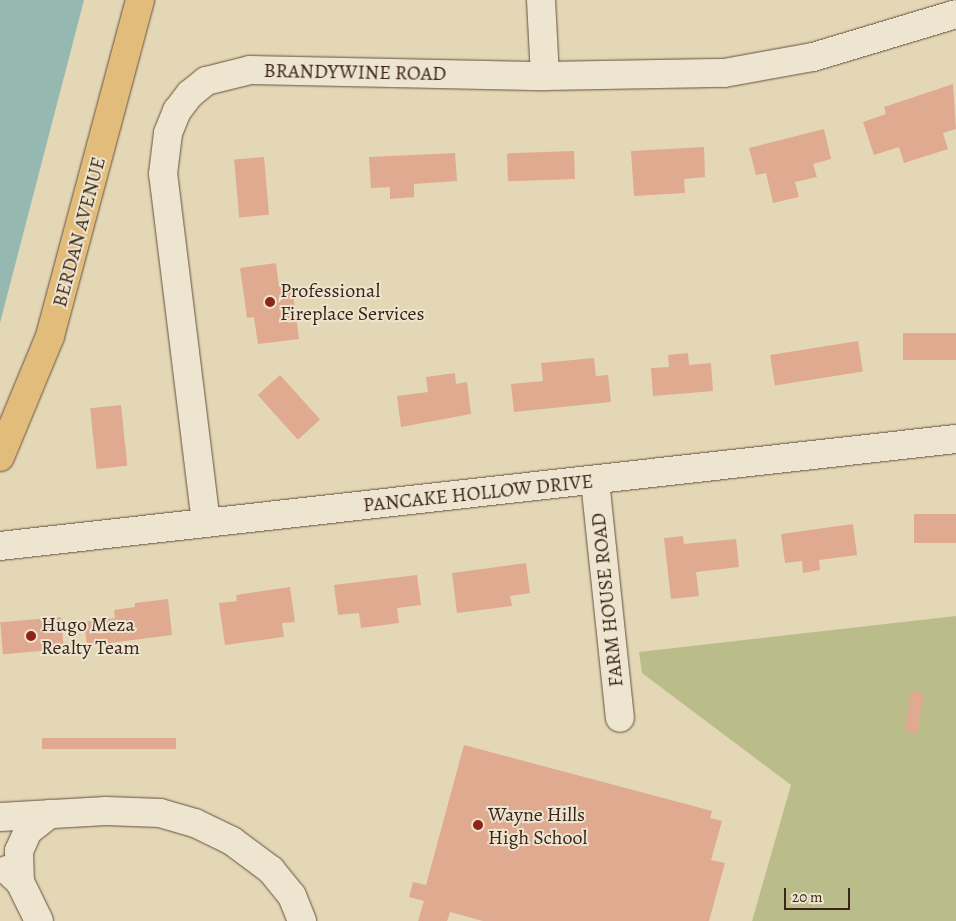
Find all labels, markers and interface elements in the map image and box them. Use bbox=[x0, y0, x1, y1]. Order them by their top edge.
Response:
street label: BRANDYWINE ROAD bbox=[263, 58, 447, 86]
street label: BERDAN AVENUE bbox=[47, 154, 111, 310]
place label: Professional Fireplace Services bbox=[280, 278, 425, 325]
marker: Professional Fireplace Services bbox=[264, 296, 276, 308]
street label: PANCAKE HOLLOW DRIVE bbox=[362, 469, 594, 517]
street label: FARM HOUSE ROAD bbox=[586, 512, 628, 688]
place label: Hugo Meza Realty Team bbox=[41, 612, 140, 659]
marker: Hugo Meza Realty Team bbox=[25, 630, 37, 642]
place label: Wayne Hills High School bbox=[488, 802, 587, 849]
marker: Wayne Hills High School bbox=[472, 819, 484, 831]
scale bar bbox=[786, 878, 852, 910]
text: 20 m bbox=[792, 887, 823, 907]

